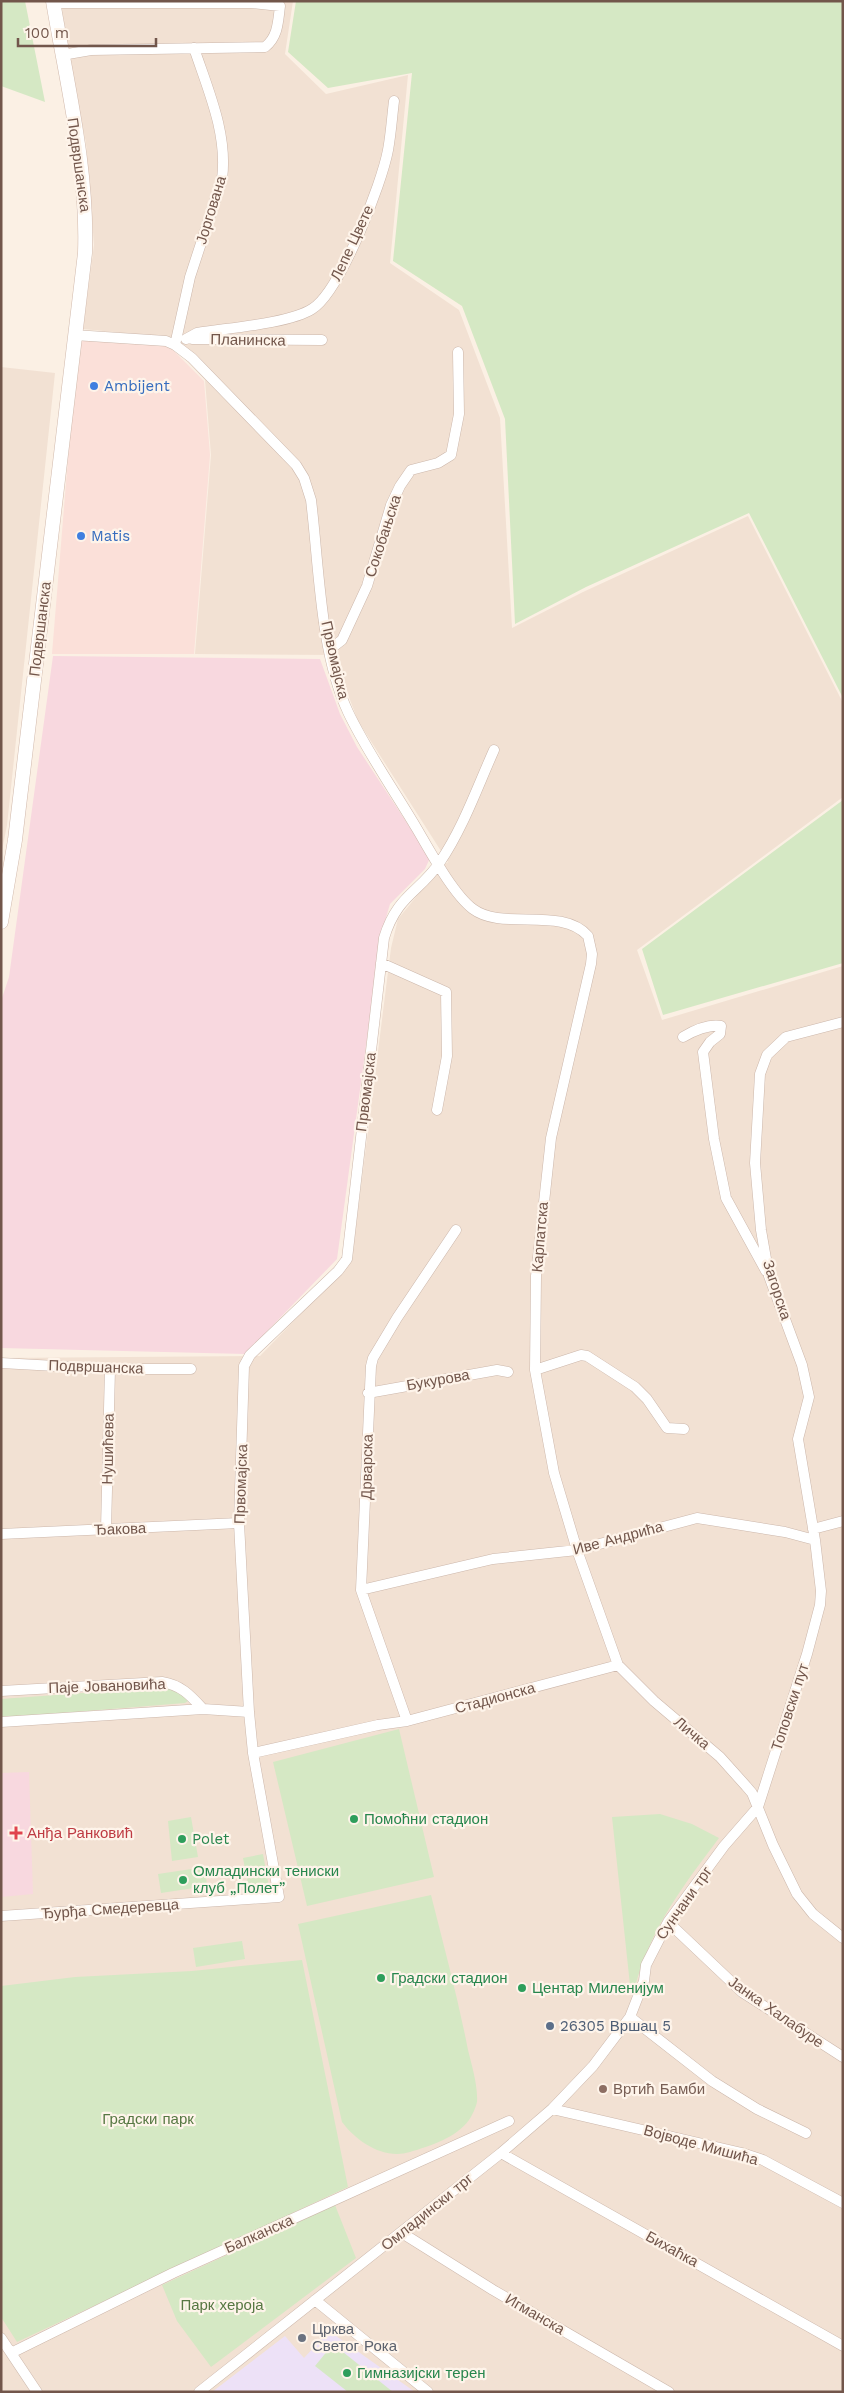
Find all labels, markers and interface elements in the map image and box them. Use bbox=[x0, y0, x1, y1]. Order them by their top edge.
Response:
scale bar bbox=[18, 15, 155, 47]
text: 100 m bbox=[25, 24, 69, 42]
street label: Подвршанска bbox=[63, 117, 95, 214]
street label: Јоргована bbox=[192, 173, 230, 246]
street label: Лепе Цвете bbox=[327, 202, 377, 284]
street label: Планинска bbox=[210, 330, 287, 350]
place label: Ambijent bbox=[104, 377, 170, 395]
marker: Ambijent bbox=[88, 380, 100, 392]
street label: Сокобањска bbox=[361, 492, 405, 580]
place label: Matis bbox=[91, 527, 130, 545]
marker: Matis bbox=[75, 530, 87, 542]
street label: Подвршанска bbox=[25, 580, 55, 677]
street label: Првомајска bbox=[317, 619, 353, 702]
street label: Првомајска bbox=[352, 1051, 380, 1133]
street label: Карпатска bbox=[528, 1200, 552, 1273]
street label: Загорска bbox=[759, 1258, 795, 1323]
street label: Подвршанска bbox=[48, 1356, 145, 1378]
street label: Букурова bbox=[405, 1365, 472, 1394]
street label: Нушићева bbox=[98, 1412, 118, 1485]
street label: Дрварска bbox=[357, 1433, 377, 1500]
street label: Првомајска bbox=[231, 1443, 251, 1524]
street label: Иве Андрића bbox=[571, 1517, 666, 1559]
street label: Ђакова bbox=[93, 1519, 147, 1539]
street label: Топовски пут bbox=[767, 1661, 813, 1753]
street label: Паје Јовановића bbox=[48, 1675, 167, 1697]
street label: Стадионска bbox=[453, 1678, 538, 1717]
street label: Личка bbox=[670, 1713, 714, 1754]
place label: Помоћни стадион bbox=[364, 1810, 488, 1828]
marker: Помоћни стадион bbox=[348, 1813, 360, 1825]
place label: Анђа Ранковић bbox=[27, 1824, 133, 1842]
marker: Анђа Ранковић bbox=[9, 1826, 23, 1840]
place label: Polet bbox=[192, 1830, 230, 1848]
marker: Polet bbox=[176, 1833, 188, 1845]
place label: Омладински тениски клуб „Полет” bbox=[193, 1862, 339, 1897]
street label: Сунчани трг bbox=[652, 1863, 716, 1943]
marker: Омладински тениски клуб „Полет” bbox=[177, 1874, 189, 1886]
street label: Ђурђа Смедеревца bbox=[40, 1895, 180, 1923]
place label: Градски стадион bbox=[391, 1969, 508, 1987]
marker: Градски стадион bbox=[375, 1972, 387, 1984]
street label: Јанка Халабуре bbox=[725, 1972, 827, 2052]
place label: Центар Миленијум bbox=[532, 1979, 664, 1997]
marker: Центар Миленијум bbox=[516, 1982, 528, 1994]
place label: 26305 Вршац 5 bbox=[560, 2017, 671, 2035]
marker: 26305 Вршац 5 bbox=[544, 2020, 556, 2032]
place label: Вртић Бамби bbox=[613, 2080, 705, 2098]
marker: Вртић Бамби bbox=[597, 2083, 609, 2095]
park label: Градски парк bbox=[102, 2110, 194, 2128]
street label: Војводе Мишића bbox=[642, 2121, 761, 2169]
street label: Омладински трг bbox=[378, 2169, 477, 2254]
street label: Балканска bbox=[222, 2211, 297, 2257]
street label: Бихаћка bbox=[642, 2227, 702, 2271]
street label: Игманска bbox=[502, 2290, 569, 2339]
park label: Парк хероја bbox=[180, 2296, 264, 2314]
place label: Црква Светог Рока bbox=[312, 2320, 398, 2355]
marker: Црква Светог Рока bbox=[296, 2332, 308, 2344]
place label: Гимназијски терен bbox=[357, 2364, 486, 2382]
marker: Гимназијски терен bbox=[341, 2367, 353, 2379]

